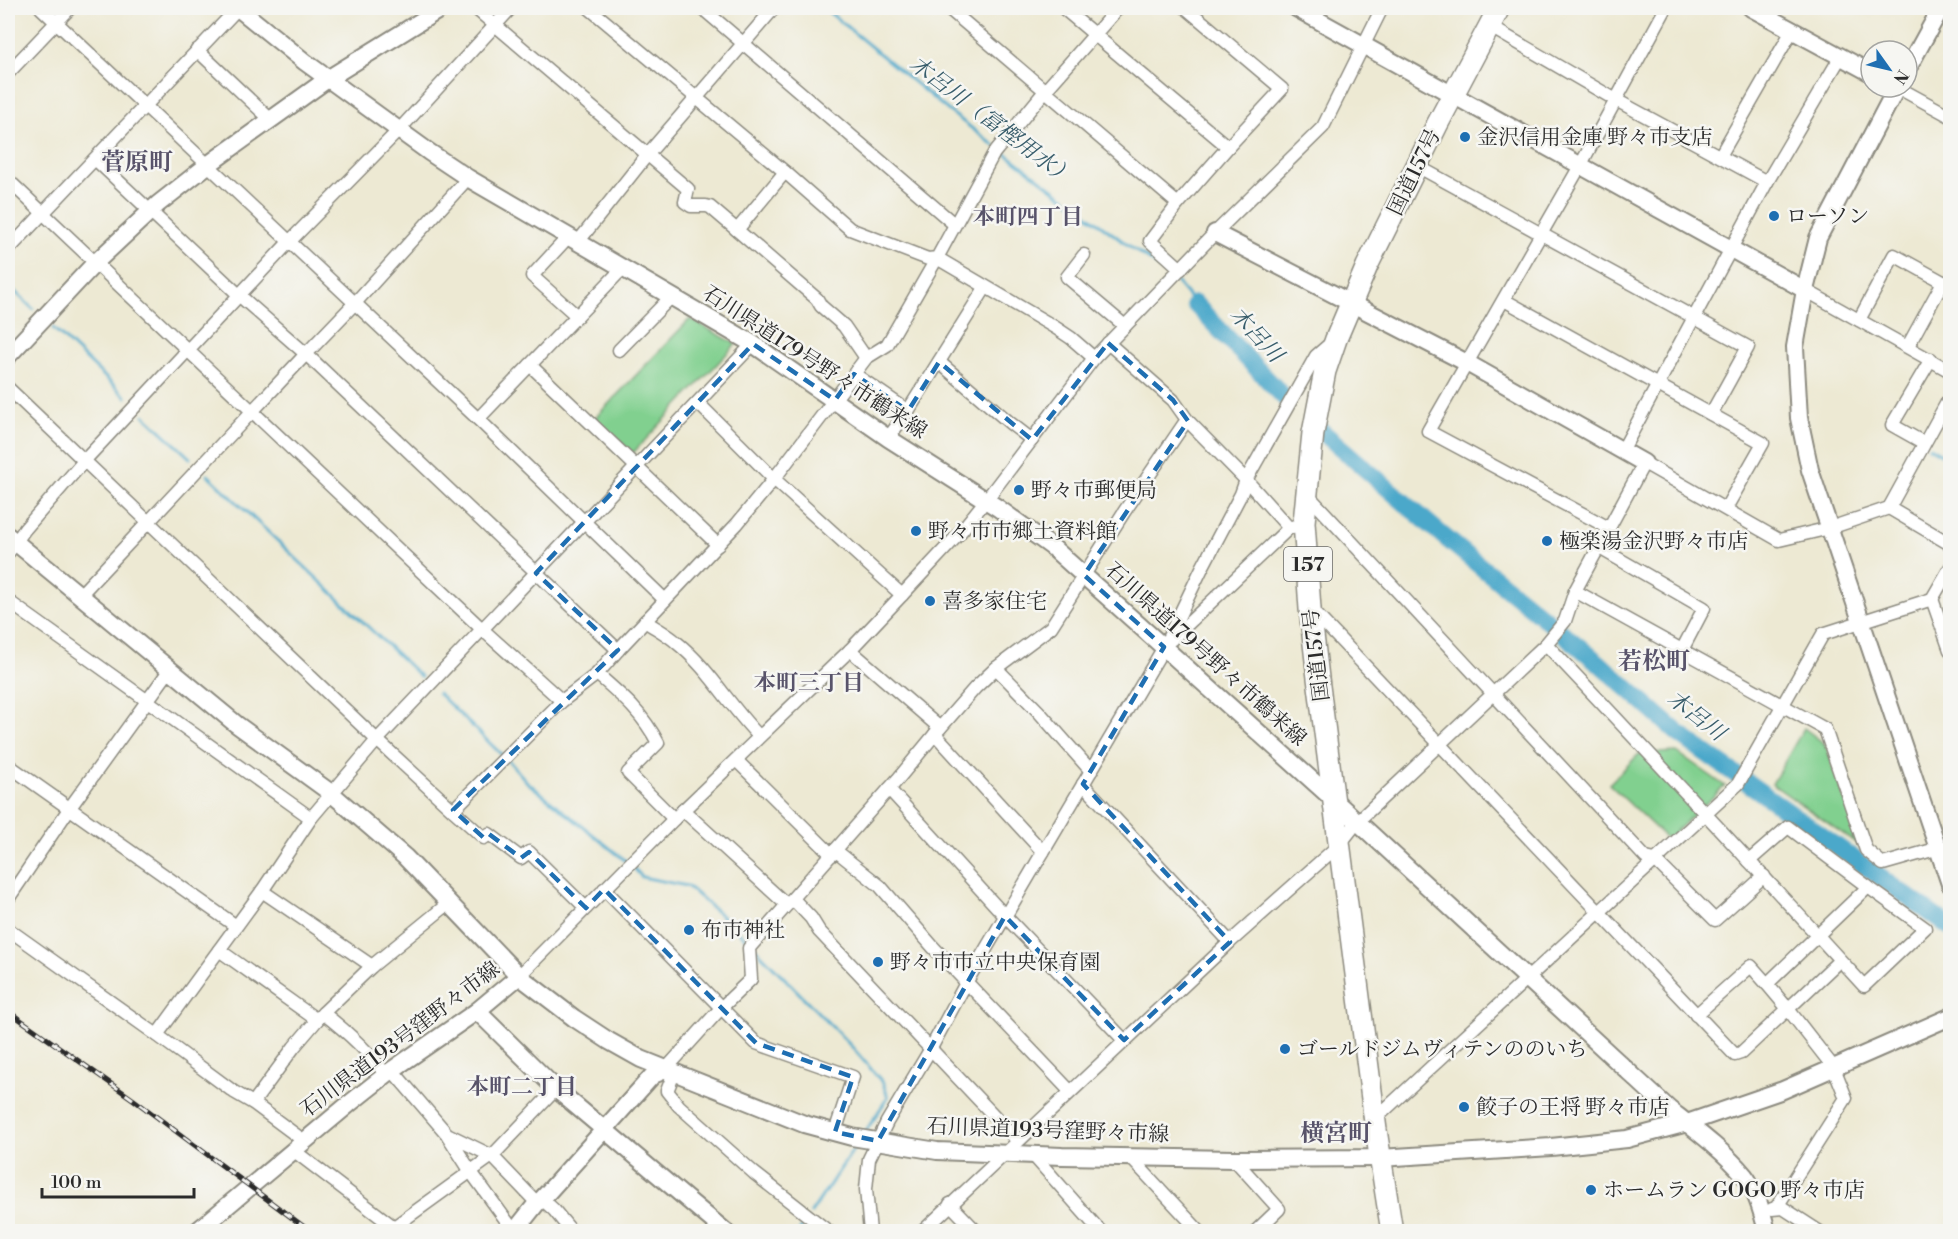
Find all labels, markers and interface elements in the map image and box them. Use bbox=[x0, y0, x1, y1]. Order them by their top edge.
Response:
north arrow bbox=[1859, 39, 1919, 99]
water label: 木呂川（富樫用水） bbox=[904, 51, 1078, 192]
text: N bbox=[1889, 66, 1912, 88]
street label: 国道157号 bbox=[1383, 125, 1447, 220]
place label: 金沢信用金庫 野々市支店 bbox=[1477, 125, 1712, 151]
marker: 金沢信用金庫 野々市支店 bbox=[1458, 130, 1472, 144]
district label: 菅原町 bbox=[101, 148, 173, 178]
district label: 本町四丁目 bbox=[973, 204, 1083, 231]
place label: ローソン bbox=[1786, 204, 1869, 230]
marker: ローソン bbox=[1767, 209, 1781, 223]
street label: 石川県道179号野々市鶴来線 bbox=[698, 281, 931, 445]
water label: 木呂川 bbox=[1224, 302, 1290, 370]
place label: 野々市郵便局 bbox=[1031, 478, 1157, 504]
marker: 野々市郵便局 bbox=[1012, 483, 1026, 497]
place label: 野々市市郷土資料館 bbox=[928, 519, 1117, 545]
marker: 野々市市郷土資料館 bbox=[909, 524, 923, 538]
place label: 極楽湯金沢野々市店 bbox=[1559, 529, 1748, 555]
marker: 極楽湯金沢野々市店 bbox=[1540, 534, 1554, 548]
road number: 157 bbox=[1284, 547, 1332, 581]
street label: 石川県道179号野々市鶴来線 bbox=[1099, 557, 1311, 752]
place label: 喜多家住宅 bbox=[942, 589, 1047, 615]
marker: 喜多家住宅 bbox=[923, 594, 937, 608]
street label: 国道157号 bbox=[1298, 607, 1336, 703]
district label: 若松町 bbox=[1618, 647, 1690, 677]
district label: 本町三丁目 bbox=[754, 670, 864, 697]
water label: 木呂川 bbox=[1662, 685, 1732, 748]
place label: 布市神社 bbox=[701, 918, 785, 944]
marker: 布市神社 bbox=[682, 923, 696, 937]
place label: 野々市市立中央保育園 bbox=[890, 950, 1100, 976]
marker: 野々市市立中央保育園 bbox=[871, 955, 885, 969]
street label: 石川県道193号窪野々市線 bbox=[296, 956, 505, 1123]
place label: ゴールドジムヴィテンののいち bbox=[1297, 1037, 1587, 1063]
marker: ゴールドジムヴィテンののいち bbox=[1278, 1042, 1292, 1056]
district label: 本町二丁目 bbox=[467, 1074, 577, 1101]
place label: 餃子の王将 野々市店 bbox=[1476, 1095, 1669, 1121]
marker: 餃子の王将 野々市店 bbox=[1457, 1100, 1471, 1114]
street label: 石川県道193号窪野々市線 bbox=[926, 1114, 1170, 1148]
district label: 横宮町 bbox=[1300, 1119, 1372, 1149]
scale bar bbox=[42, 1161, 194, 1199]
text: 100 m bbox=[51, 1171, 102, 1194]
place label: ホームラン GOGO 野々市店 bbox=[1603, 1178, 1864, 1204]
marker: ホームラン GOGO 野々市店 bbox=[1584, 1183, 1598, 1197]

